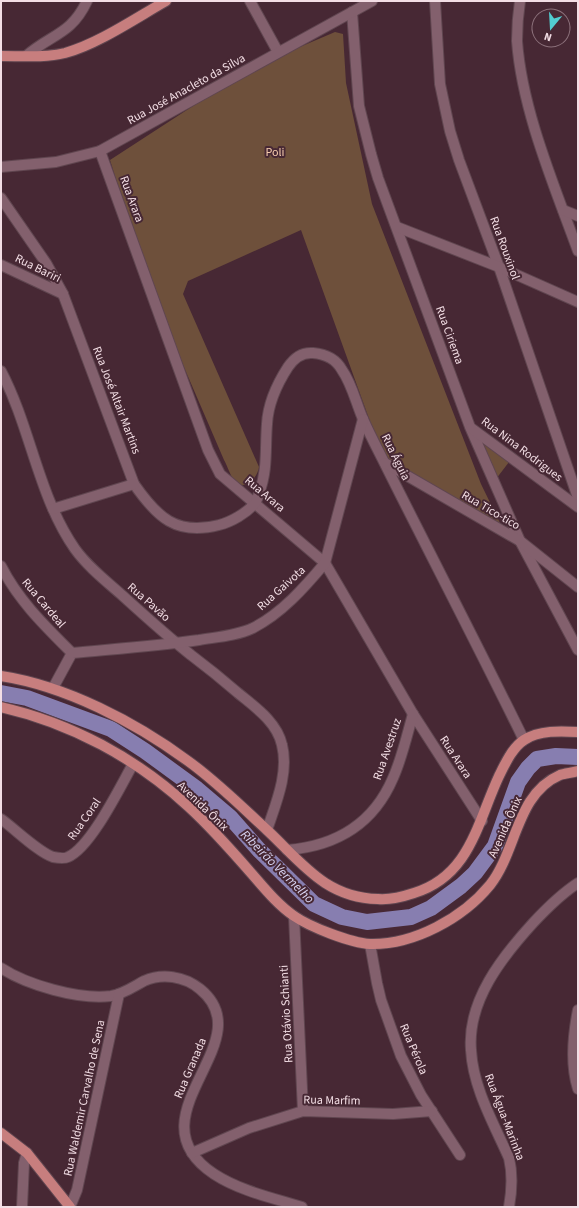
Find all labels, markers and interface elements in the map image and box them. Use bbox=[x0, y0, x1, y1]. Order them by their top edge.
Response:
north arrow bbox=[531, 8, 571, 48]
text: N bbox=[542, 29, 554, 45]
street label: Rua José Anacleto da Silva bbox=[124, 50, 248, 129]
park label: Poli bbox=[265, 144, 285, 161]
street label: Rua Arara bbox=[115, 174, 148, 225]
street label: Rua Rouxinol bbox=[485, 214, 524, 282]
street label: Rua Bariri bbox=[12, 250, 64, 287]
street label: Rua Ciriema bbox=[431, 304, 468, 367]
street label: Rua José Altair Martins bbox=[88, 344, 145, 456]
street label: Rua Nina Rodrigues bbox=[477, 413, 566, 486]
street label: Rua Águia bbox=[377, 431, 414, 483]
street label: Rua Arara bbox=[241, 472, 289, 516]
street label: Rua Tico-tico bbox=[458, 487, 523, 534]
street label: Rua Gaivota bbox=[253, 562, 309, 615]
street label: Rua Cardeal bbox=[18, 575, 70, 632]
street label: Rua Pavão bbox=[123, 579, 174, 626]
street label: Rua Avestruz bbox=[369, 716, 406, 782]
street label: Rua Arara bbox=[435, 732, 476, 782]
street label: Avenida Ônix bbox=[173, 778, 233, 836]
street label: Avenida Ônix bbox=[484, 793, 527, 861]
street label: Rua Coral bbox=[64, 795, 105, 844]
water label: Ribeirão Vermelho bbox=[237, 826, 318, 908]
street label: Rua Otávio Schianti bbox=[275, 965, 298, 1063]
street label: Rua Waldemir Carvalho de Sena bbox=[60, 1018, 109, 1178]
street label: Rua Pérola bbox=[395, 1021, 432, 1077]
street label: Rua Granada bbox=[170, 1035, 211, 1101]
street label: Rua Água-Marinha bbox=[480, 1071, 529, 1163]
street label: Rua Marfim bbox=[303, 1092, 361, 1109]

